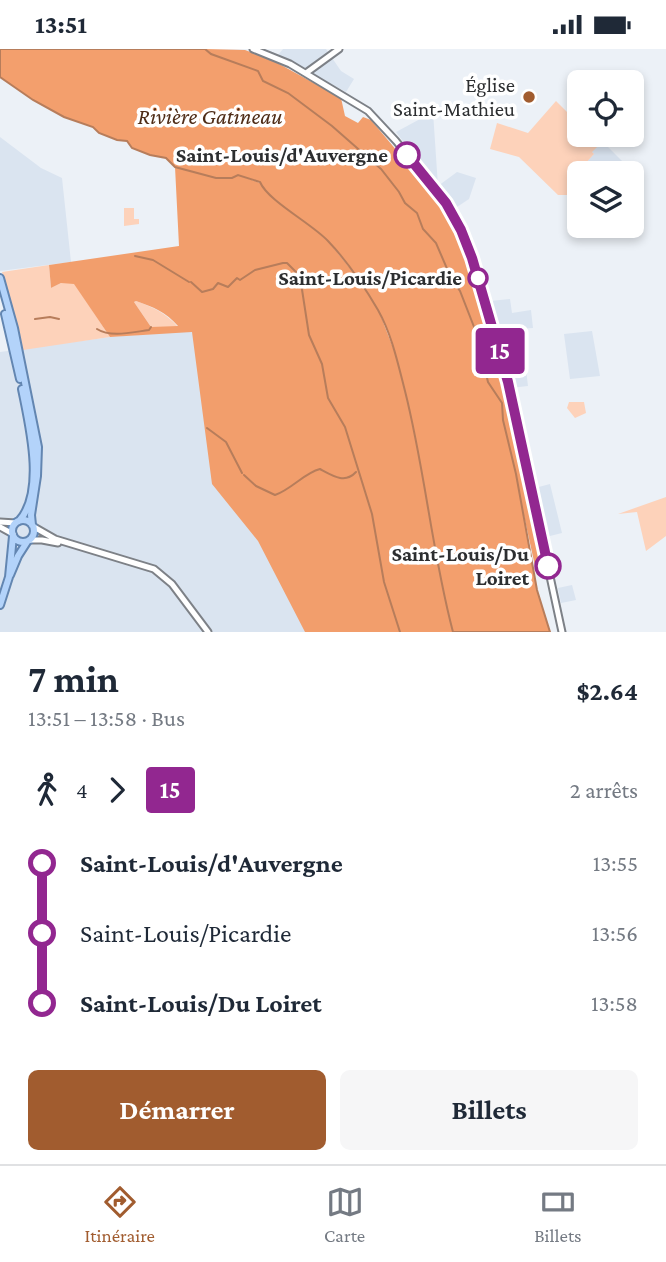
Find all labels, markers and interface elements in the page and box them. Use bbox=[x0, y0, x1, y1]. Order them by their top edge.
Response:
text: 13:51 bbox=[35, 10, 87, 39]
map controls bbox=[567, 70, 644, 238]
button: locate bbox=[567, 70, 644, 147]
place label: Église Saint-Mathieu bbox=[393, 73, 515, 121]
marker: Église Saint-Mathieu bbox=[521, 89, 537, 105]
water label: Rivière Gatineau bbox=[138, 103, 282, 129]
marker: Saint-Louis/d'Auvergne bbox=[394, 142, 420, 168]
place label: Saint-Louis/d'Auvergne bbox=[176, 143, 388, 167]
button: layers bbox=[567, 161, 644, 238]
place label: Saint-Louis/Picardie bbox=[278, 266, 462, 290]
marker: Saint-Louis/Picardie bbox=[468, 268, 488, 288]
line badge: 15 bbox=[468, 328, 532, 374]
text: 15 bbox=[490, 337, 510, 364]
place label: Saint-Louis/Du Loiret bbox=[391, 542, 529, 590]
marker: Saint-Louis/Du Loiret bbox=[535, 553, 561, 579]
text: 7 min bbox=[28, 658, 119, 700]
text: $2.64 bbox=[577, 677, 638, 706]
text: 13:51 – 13:58 · Bus bbox=[28, 705, 185, 731]
icon: walk bbox=[28, 771, 66, 809]
icon: forward bbox=[98, 771, 136, 809]
text: 15 bbox=[160, 776, 181, 803]
text: 4 bbox=[76, 777, 88, 803]
text: 2 arrêts bbox=[570, 777, 638, 803]
text: Saint-Louis/d'Auvergne bbox=[80, 849, 343, 878]
text: 13:55 bbox=[593, 850, 638, 876]
text: Saint-Louis/Picardie bbox=[80, 919, 292, 948]
text: 13:56 bbox=[592, 920, 638, 946]
text: Saint-Louis/Du Loiret bbox=[80, 989, 322, 1018]
text: 13:58 bbox=[591, 990, 638, 1016]
button: Démarrer bbox=[28, 1070, 326, 1150]
button: Billets bbox=[340, 1070, 638, 1150]
tab: Itinéraire bbox=[85, 1183, 155, 1246]
tab: Carte bbox=[324, 1183, 365, 1246]
tab: Billets bbox=[534, 1183, 581, 1246]

